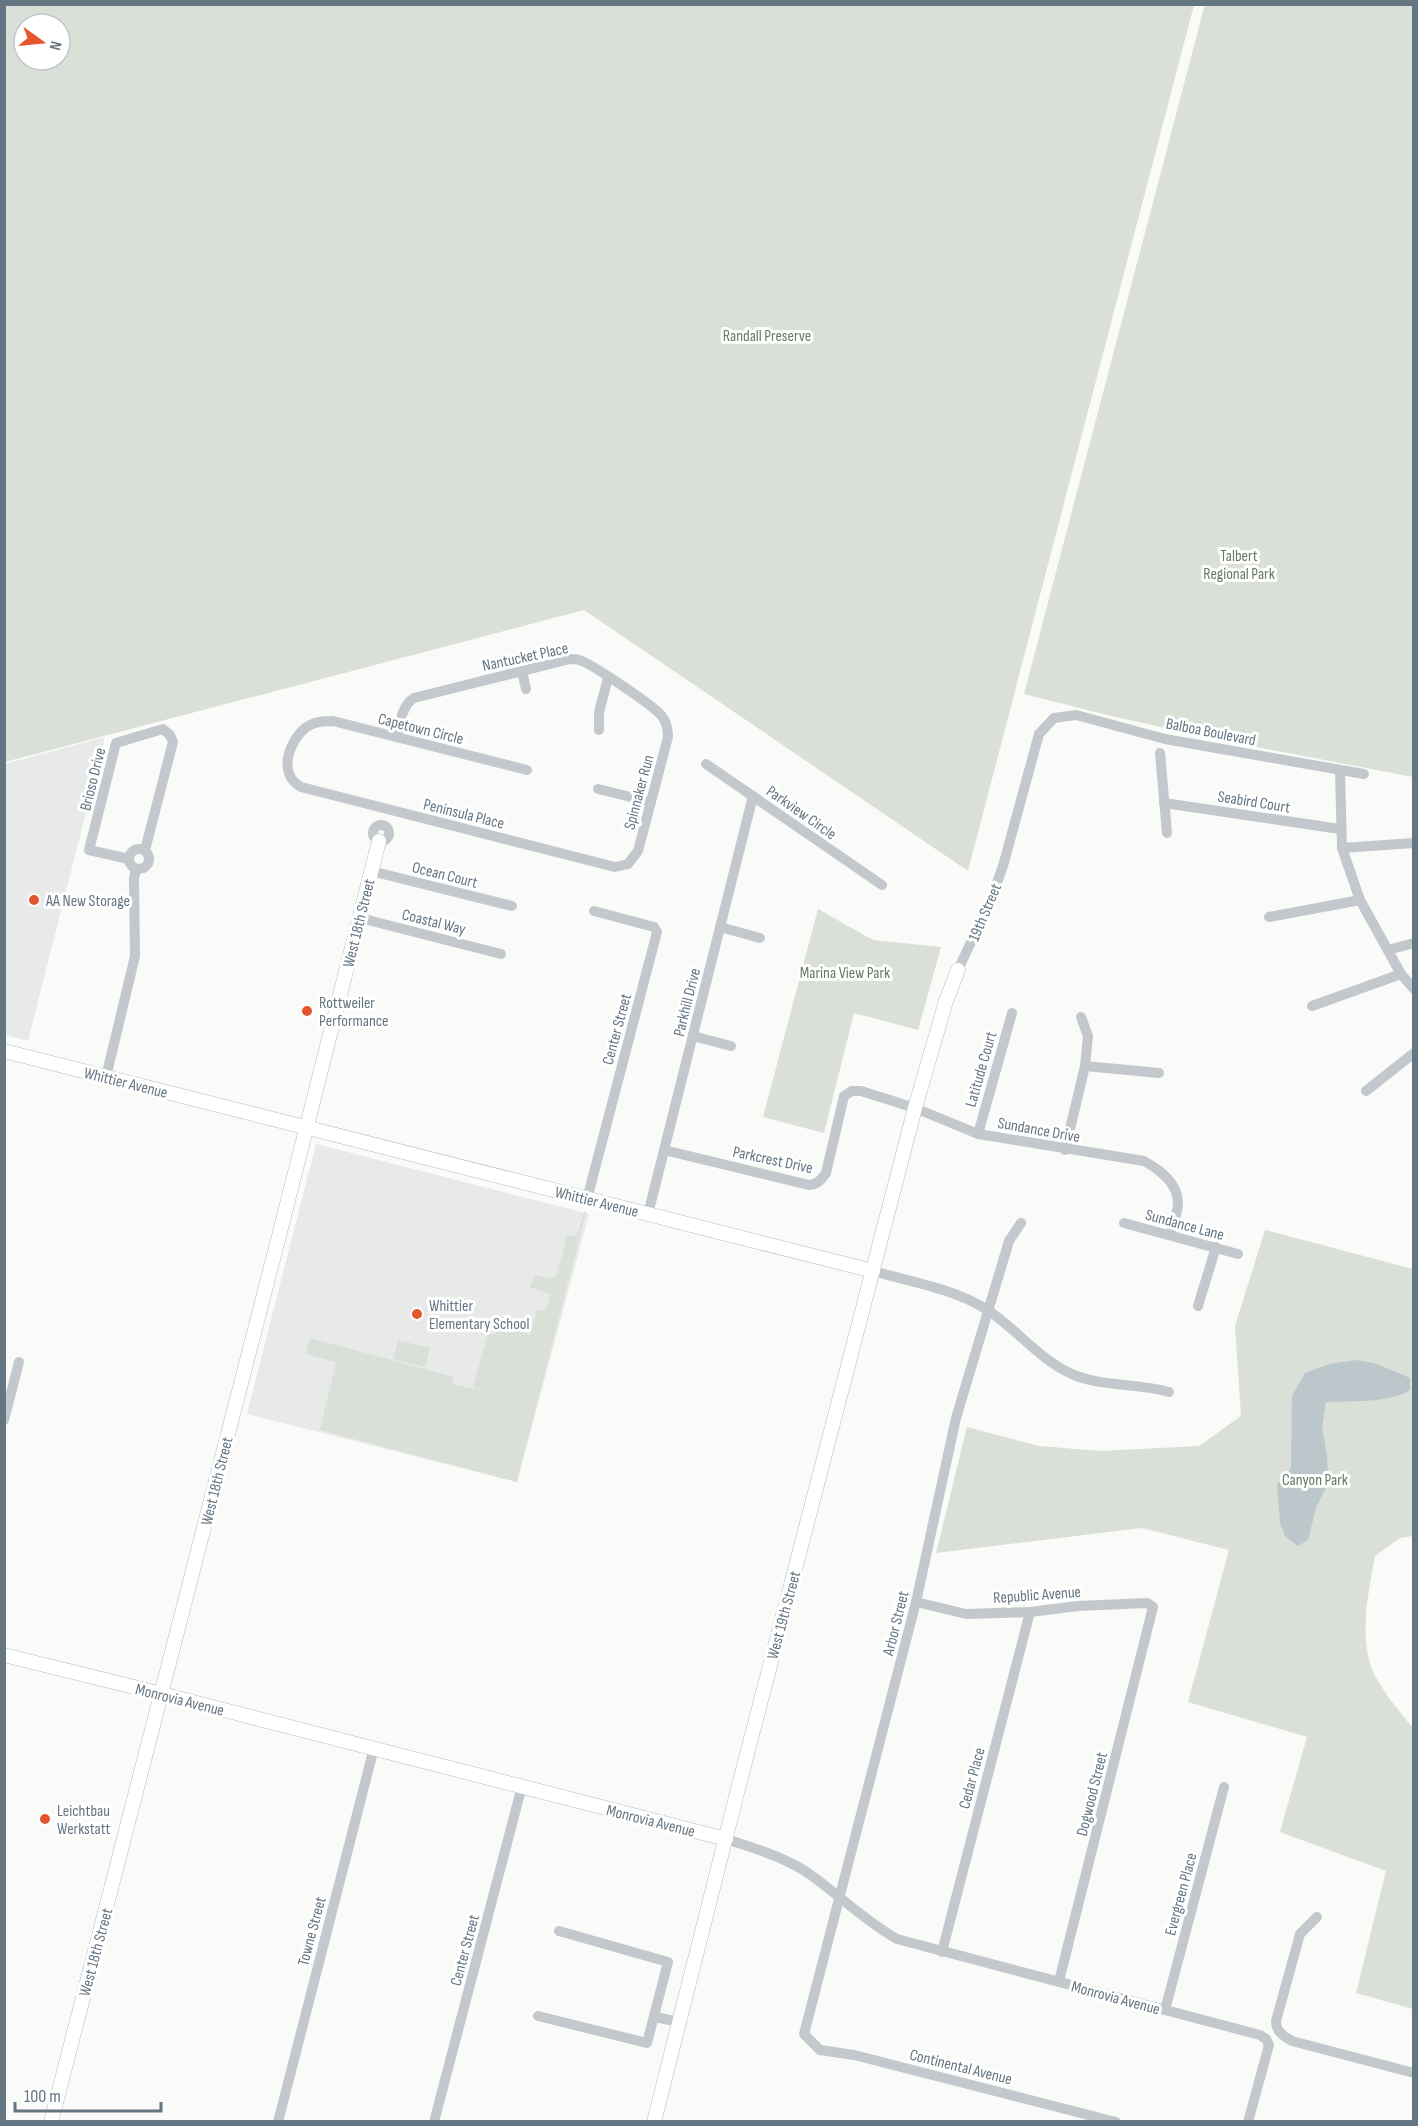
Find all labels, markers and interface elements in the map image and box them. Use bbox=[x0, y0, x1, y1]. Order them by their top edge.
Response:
north arrow bbox=[12, 12, 72, 72]
text: N bbox=[45, 39, 65, 52]
park label: Randall Preserve bbox=[723, 327, 811, 346]
park label: Talbert Regional Park bbox=[1203, 547, 1275, 584]
street label: Nantucket Place bbox=[481, 639, 570, 676]
street label: Capetown Circle bbox=[376, 710, 465, 749]
street label: Balboa Boulevard bbox=[1164, 714, 1257, 750]
street label: Brioso Drive bbox=[76, 746, 110, 813]
street label: Spinnaker Run bbox=[620, 753, 659, 832]
street label: Parkview Circle bbox=[762, 782, 840, 844]
street label: Seabird Court bbox=[1216, 787, 1292, 818]
street label: Peninsula Place bbox=[421, 795, 506, 834]
street label: Ocean Court bbox=[410, 858, 479, 893]
street label: West 18th Street bbox=[339, 877, 380, 970]
street label: 19th Street bbox=[965, 881, 1006, 944]
place label: AA New Storage bbox=[45, 892, 130, 911]
marker: AA New Storage bbox=[27, 893, 41, 907]
street label: Coastal Way bbox=[400, 905, 467, 940]
park label: Marina View Park bbox=[800, 964, 890, 983]
street label: Parkhill Drive bbox=[670, 966, 705, 1038]
street label: Center Street bbox=[599, 992, 636, 1067]
place label: Rottweiler Performance bbox=[319, 994, 389, 1031]
marker: Rottweiler Performance bbox=[300, 1004, 314, 1018]
street label: Latitude Court bbox=[962, 1029, 1001, 1109]
street label: Whittier Avenue bbox=[82, 1064, 169, 1103]
street label: Sundance Drive bbox=[996, 1114, 1081, 1147]
street label: Parkcrest Drive bbox=[731, 1143, 814, 1178]
street label: Whittier Avenue bbox=[553, 1183, 640, 1222]
street label: Sundance Lane bbox=[1143, 1206, 1226, 1245]
place label: Whittier Elementary School bbox=[429, 1297, 529, 1334]
marker: Whittier Elementary School bbox=[410, 1307, 424, 1321]
street label: West 18th Street bbox=[197, 1435, 238, 1528]
park label: Canyon Park bbox=[1282, 1471, 1348, 1490]
street label: West 19th Street bbox=[764, 1569, 805, 1662]
street label: Republic Avenue bbox=[993, 1583, 1082, 1608]
street label: Arbor Street bbox=[879, 1589, 914, 1659]
street label: Monrovia Avenue bbox=[133, 1680, 226, 1721]
street label: Cedar Place bbox=[955, 1746, 990, 1811]
street label: Dogwood Street bbox=[1073, 1750, 1112, 1838]
street label: Monrovia Avenue bbox=[604, 1801, 697, 1842]
place label: Leichtbau Werkstatt bbox=[57, 1802, 111, 1839]
marker: Leichtbau Werkstatt bbox=[38, 1812, 52, 1826]
street label: Evergreen Place bbox=[1161, 1851, 1202, 1938]
street label: Towne Street bbox=[294, 1895, 331, 1968]
street label: West 18th Street bbox=[76, 1906, 117, 1999]
street label: Center Street bbox=[447, 1913, 484, 1988]
street label: Monrovia Avenue bbox=[1069, 1978, 1162, 2019]
street label: Continental Avenue bbox=[907, 2046, 1014, 2089]
scale bar bbox=[15, 2075, 160, 2113]
text: 100 m bbox=[24, 2086, 61, 2107]

